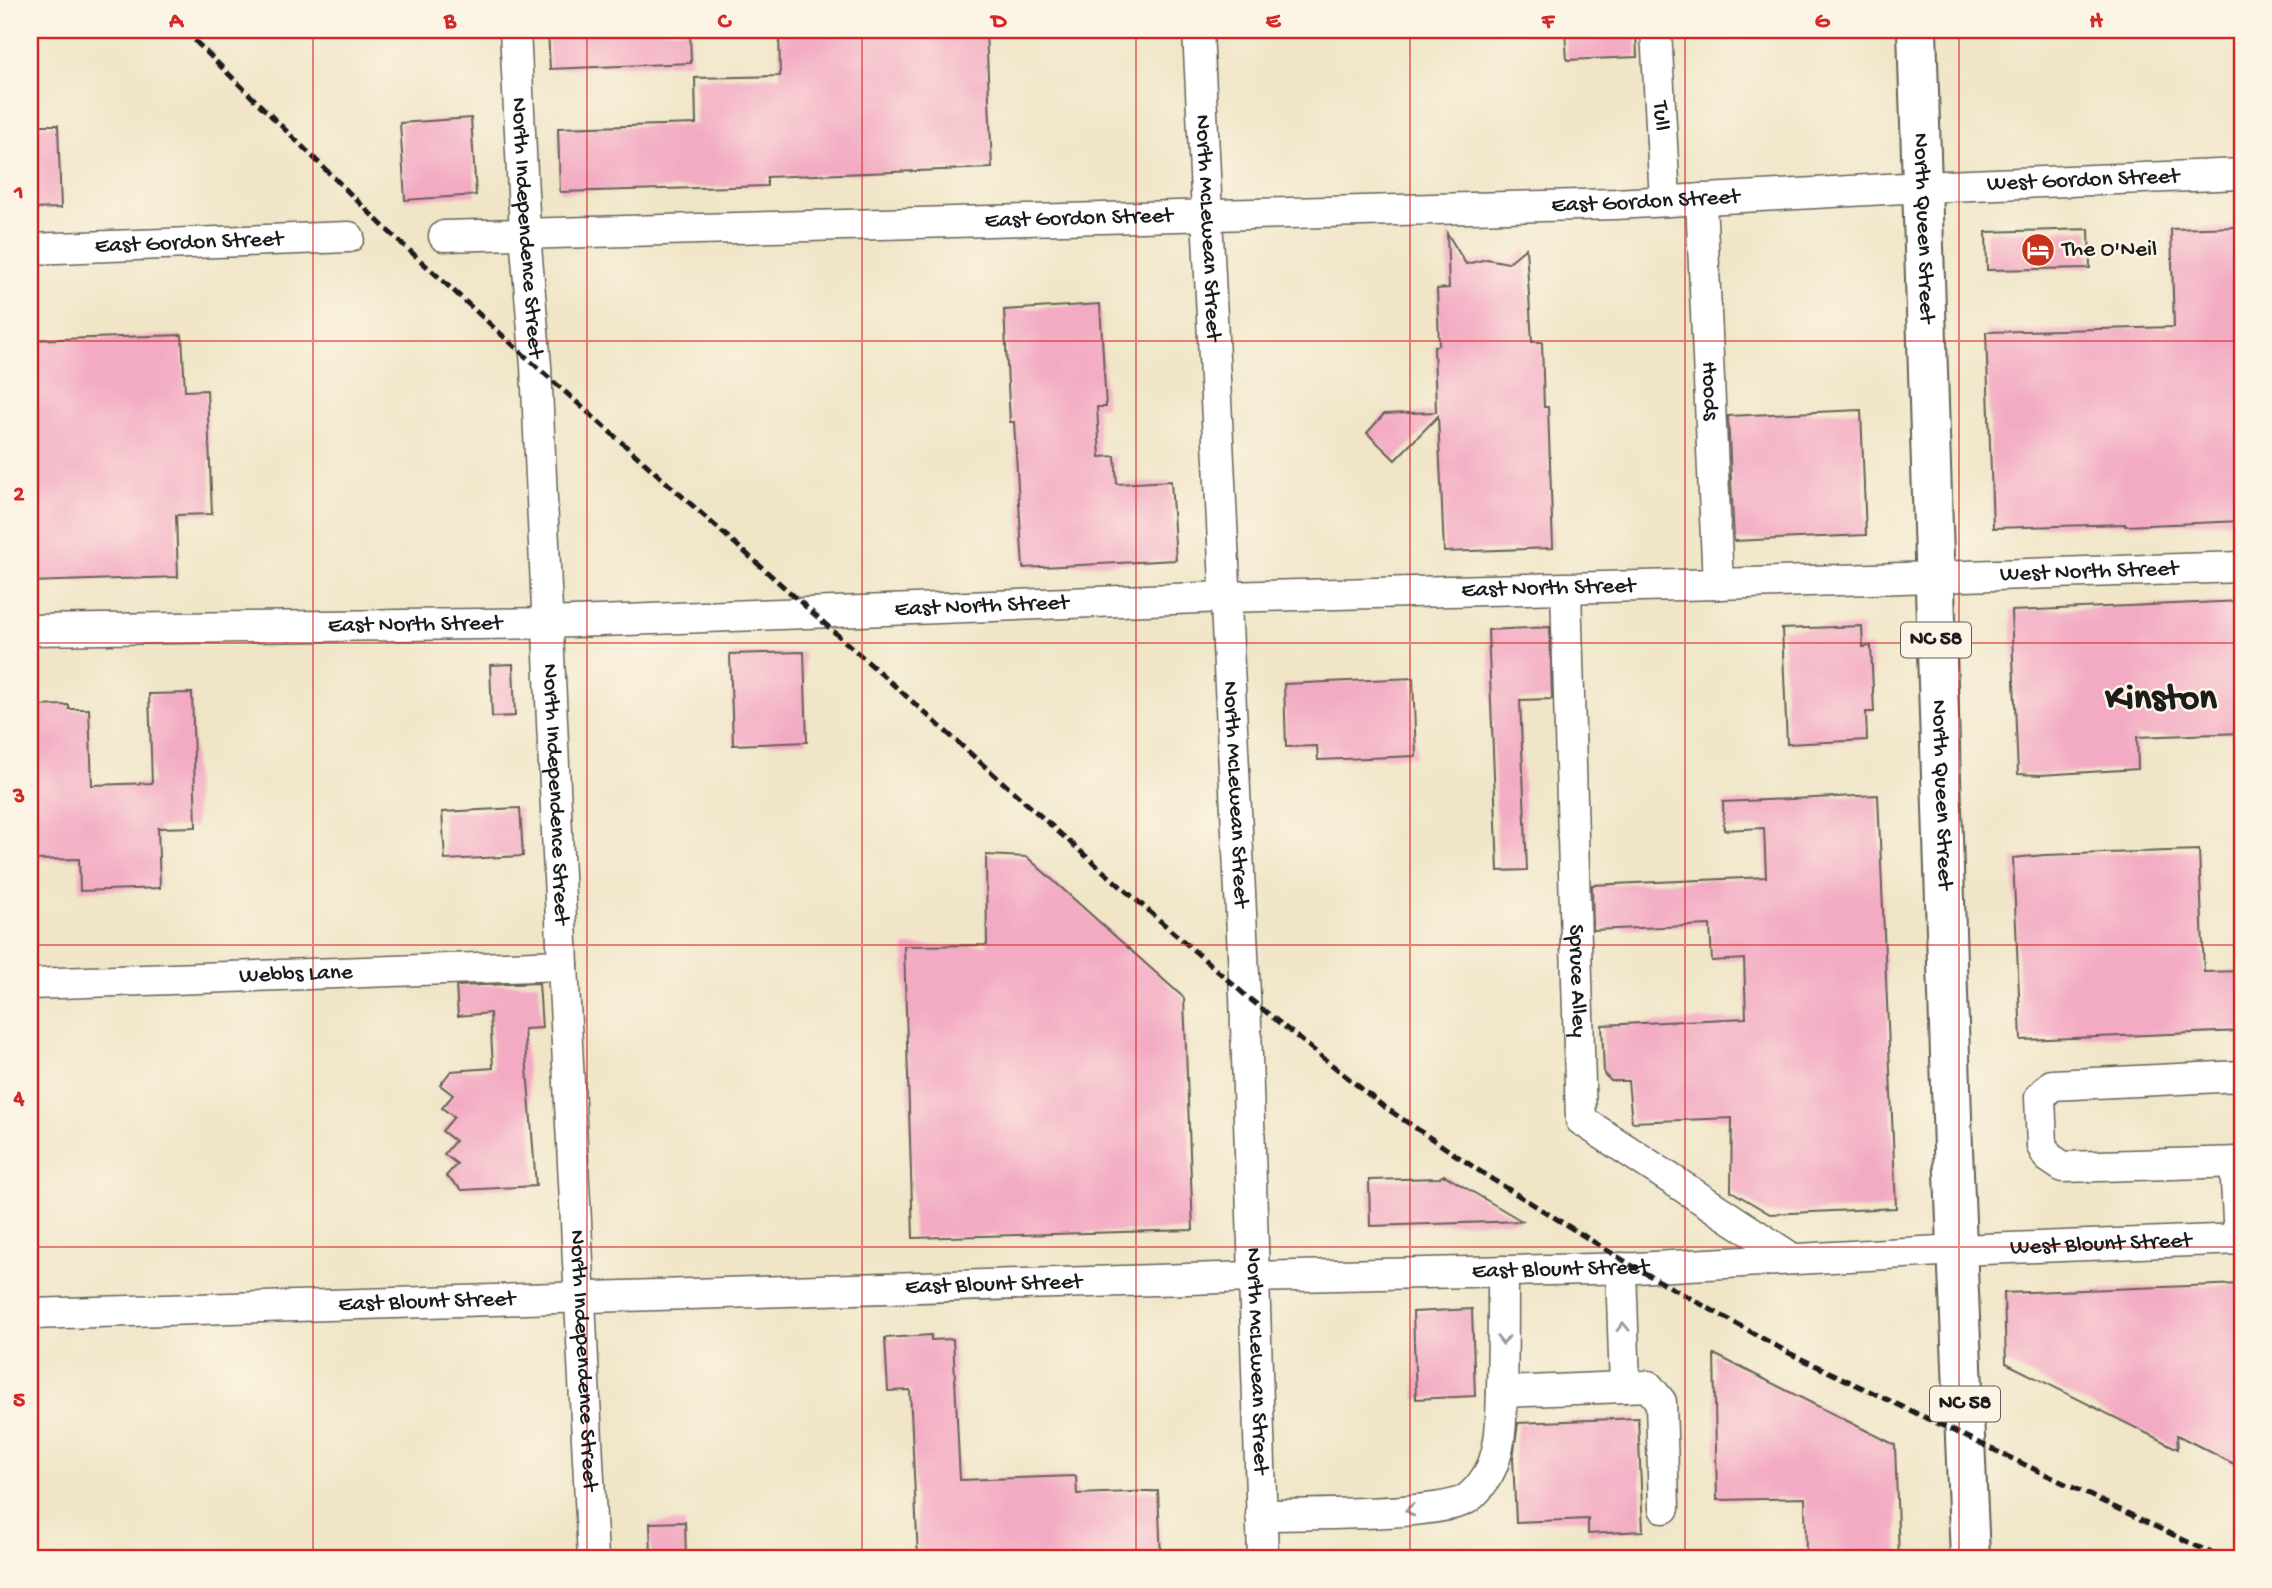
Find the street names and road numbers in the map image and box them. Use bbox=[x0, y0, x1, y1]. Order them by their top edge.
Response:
street label: North Independence Street bbox=[505, 97, 549, 361]
street label: Tull bbox=[1646, 98, 1675, 131]
street label: North McLewean Street bbox=[1189, 114, 1227, 343]
street label: North Queen Street bbox=[1907, 132, 1940, 325]
street label: West Gordon Street bbox=[1986, 163, 2181, 198]
street label: East Gordon Street bbox=[1551, 184, 1742, 219]
street label: East Gordon Street bbox=[984, 203, 1175, 235]
street label: East Gordon Street bbox=[94, 226, 285, 260]
street label: Hoods bbox=[1695, 361, 1724, 421]
street label: West North Street bbox=[1999, 556, 2180, 588]
street label: East North Street bbox=[1461, 573, 1637, 604]
street label: East North Street bbox=[894, 589, 1071, 623]
street label: East North Street bbox=[328, 610, 504, 639]
road number: NC 58 bbox=[1901, 622, 1971, 658]
street label: North Independence Street bbox=[536, 663, 575, 927]
street label: North McLewean Street bbox=[1216, 680, 1254, 910]
street label: North Queen Street bbox=[1925, 699, 1958, 892]
street label: Spruce Alley bbox=[1562, 924, 1592, 1038]
street label: Webbs Lane bbox=[239, 959, 354, 990]
street label: West Blount Street bbox=[2010, 1227, 2194, 1261]
street label: North Independence Street bbox=[563, 1229, 603, 1493]
street label: North McLewean Street bbox=[1240, 1247, 1274, 1476]
street label: East Blount Street bbox=[1471, 1254, 1651, 1285]
street label: East Blount Street bbox=[905, 1269, 1084, 1301]
street label: East Blount Street bbox=[338, 1286, 517, 1318]
road number: NC 58 bbox=[1930, 1386, 2000, 1422]

